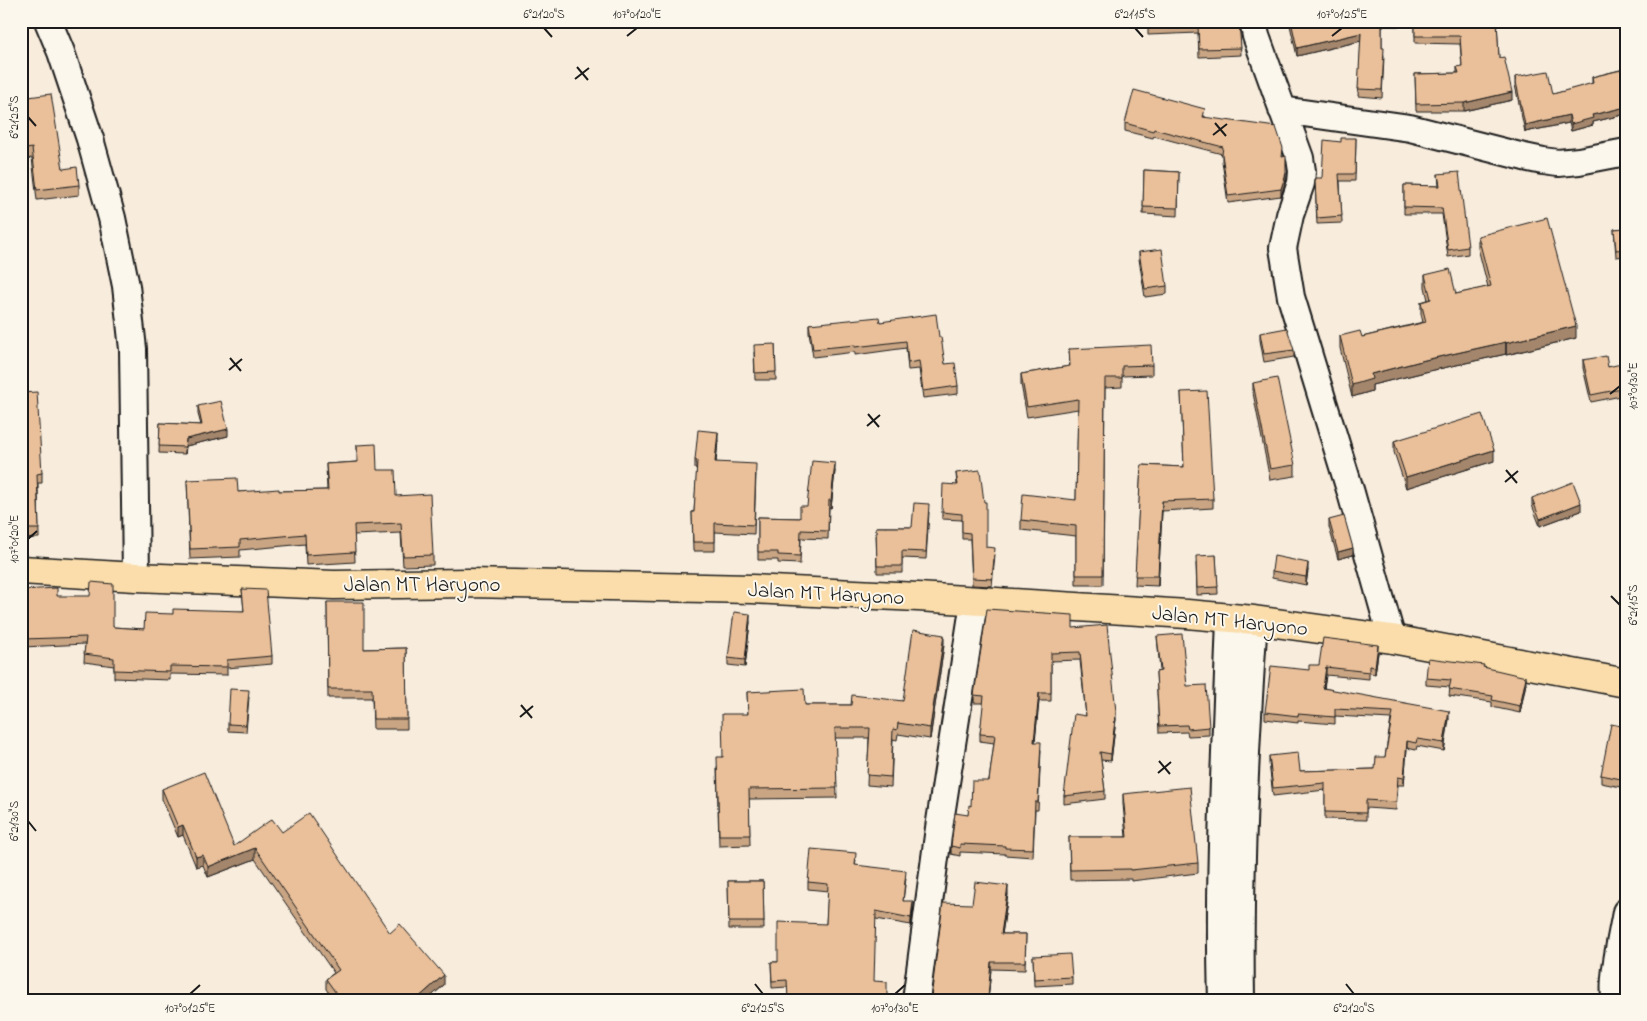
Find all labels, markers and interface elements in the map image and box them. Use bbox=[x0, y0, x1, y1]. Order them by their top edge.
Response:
text: 6°21'20"S bbox=[523, 6, 565, 24]
text: 107°01'20"E bbox=[613, 6, 661, 24]
text: 6°21'15"S bbox=[1115, 6, 1156, 24]
text: 107°01'25"E bbox=[1317, 6, 1367, 24]
text: 6°21'25"S bbox=[6, 95, 24, 138]
text: 107°01'30"E bbox=[1625, 362, 1643, 410]
text: 107°01'20"E bbox=[6, 515, 24, 563]
street label: Jalan MT Haryono bbox=[344, 571, 500, 603]
street label: Jalan MT Haryono bbox=[747, 576, 905, 616]
text: 6°21'15"S bbox=[1625, 584, 1643, 625]
street label: Jalan MT Haryono bbox=[1150, 599, 1309, 647]
text: 6°21'30"S bbox=[6, 801, 24, 841]
text: 107°01'25"E bbox=[165, 1000, 215, 1018]
text: 6°21'25"S bbox=[742, 1000, 785, 1018]
text: 107°01'30"E bbox=[871, 1000, 919, 1018]
text: 6°21'20"S bbox=[1333, 1000, 1375, 1018]

